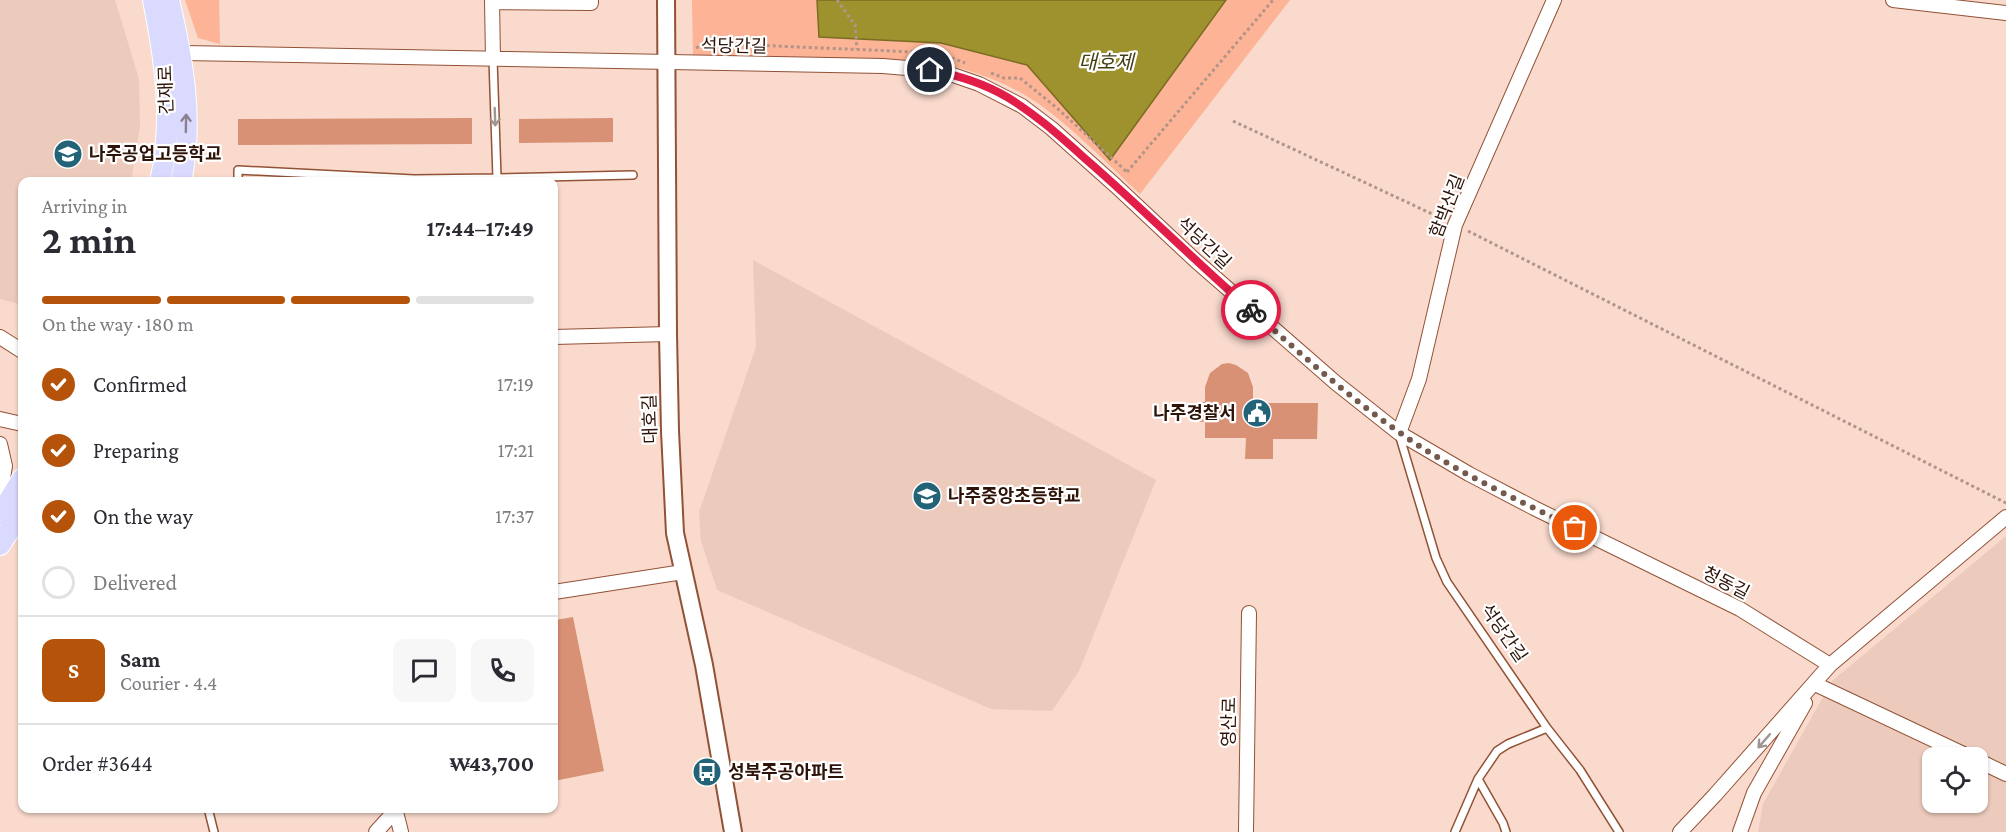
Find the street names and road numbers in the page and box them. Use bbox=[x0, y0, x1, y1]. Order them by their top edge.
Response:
street label: 석당간길 bbox=[701, 35, 767, 57]
street label: 건재로 bbox=[155, 65, 177, 115]
street label: 함박산길 bbox=[1426, 171, 1468, 241]
street label: 석당간길 bbox=[1173, 213, 1235, 273]
street label: 대호길 bbox=[639, 394, 661, 444]
street label: 청동길 bbox=[1699, 563, 1753, 603]
street label: 석당간길 bbox=[1477, 600, 1531, 666]
street label: 영산로 bbox=[1219, 697, 1239, 747]

